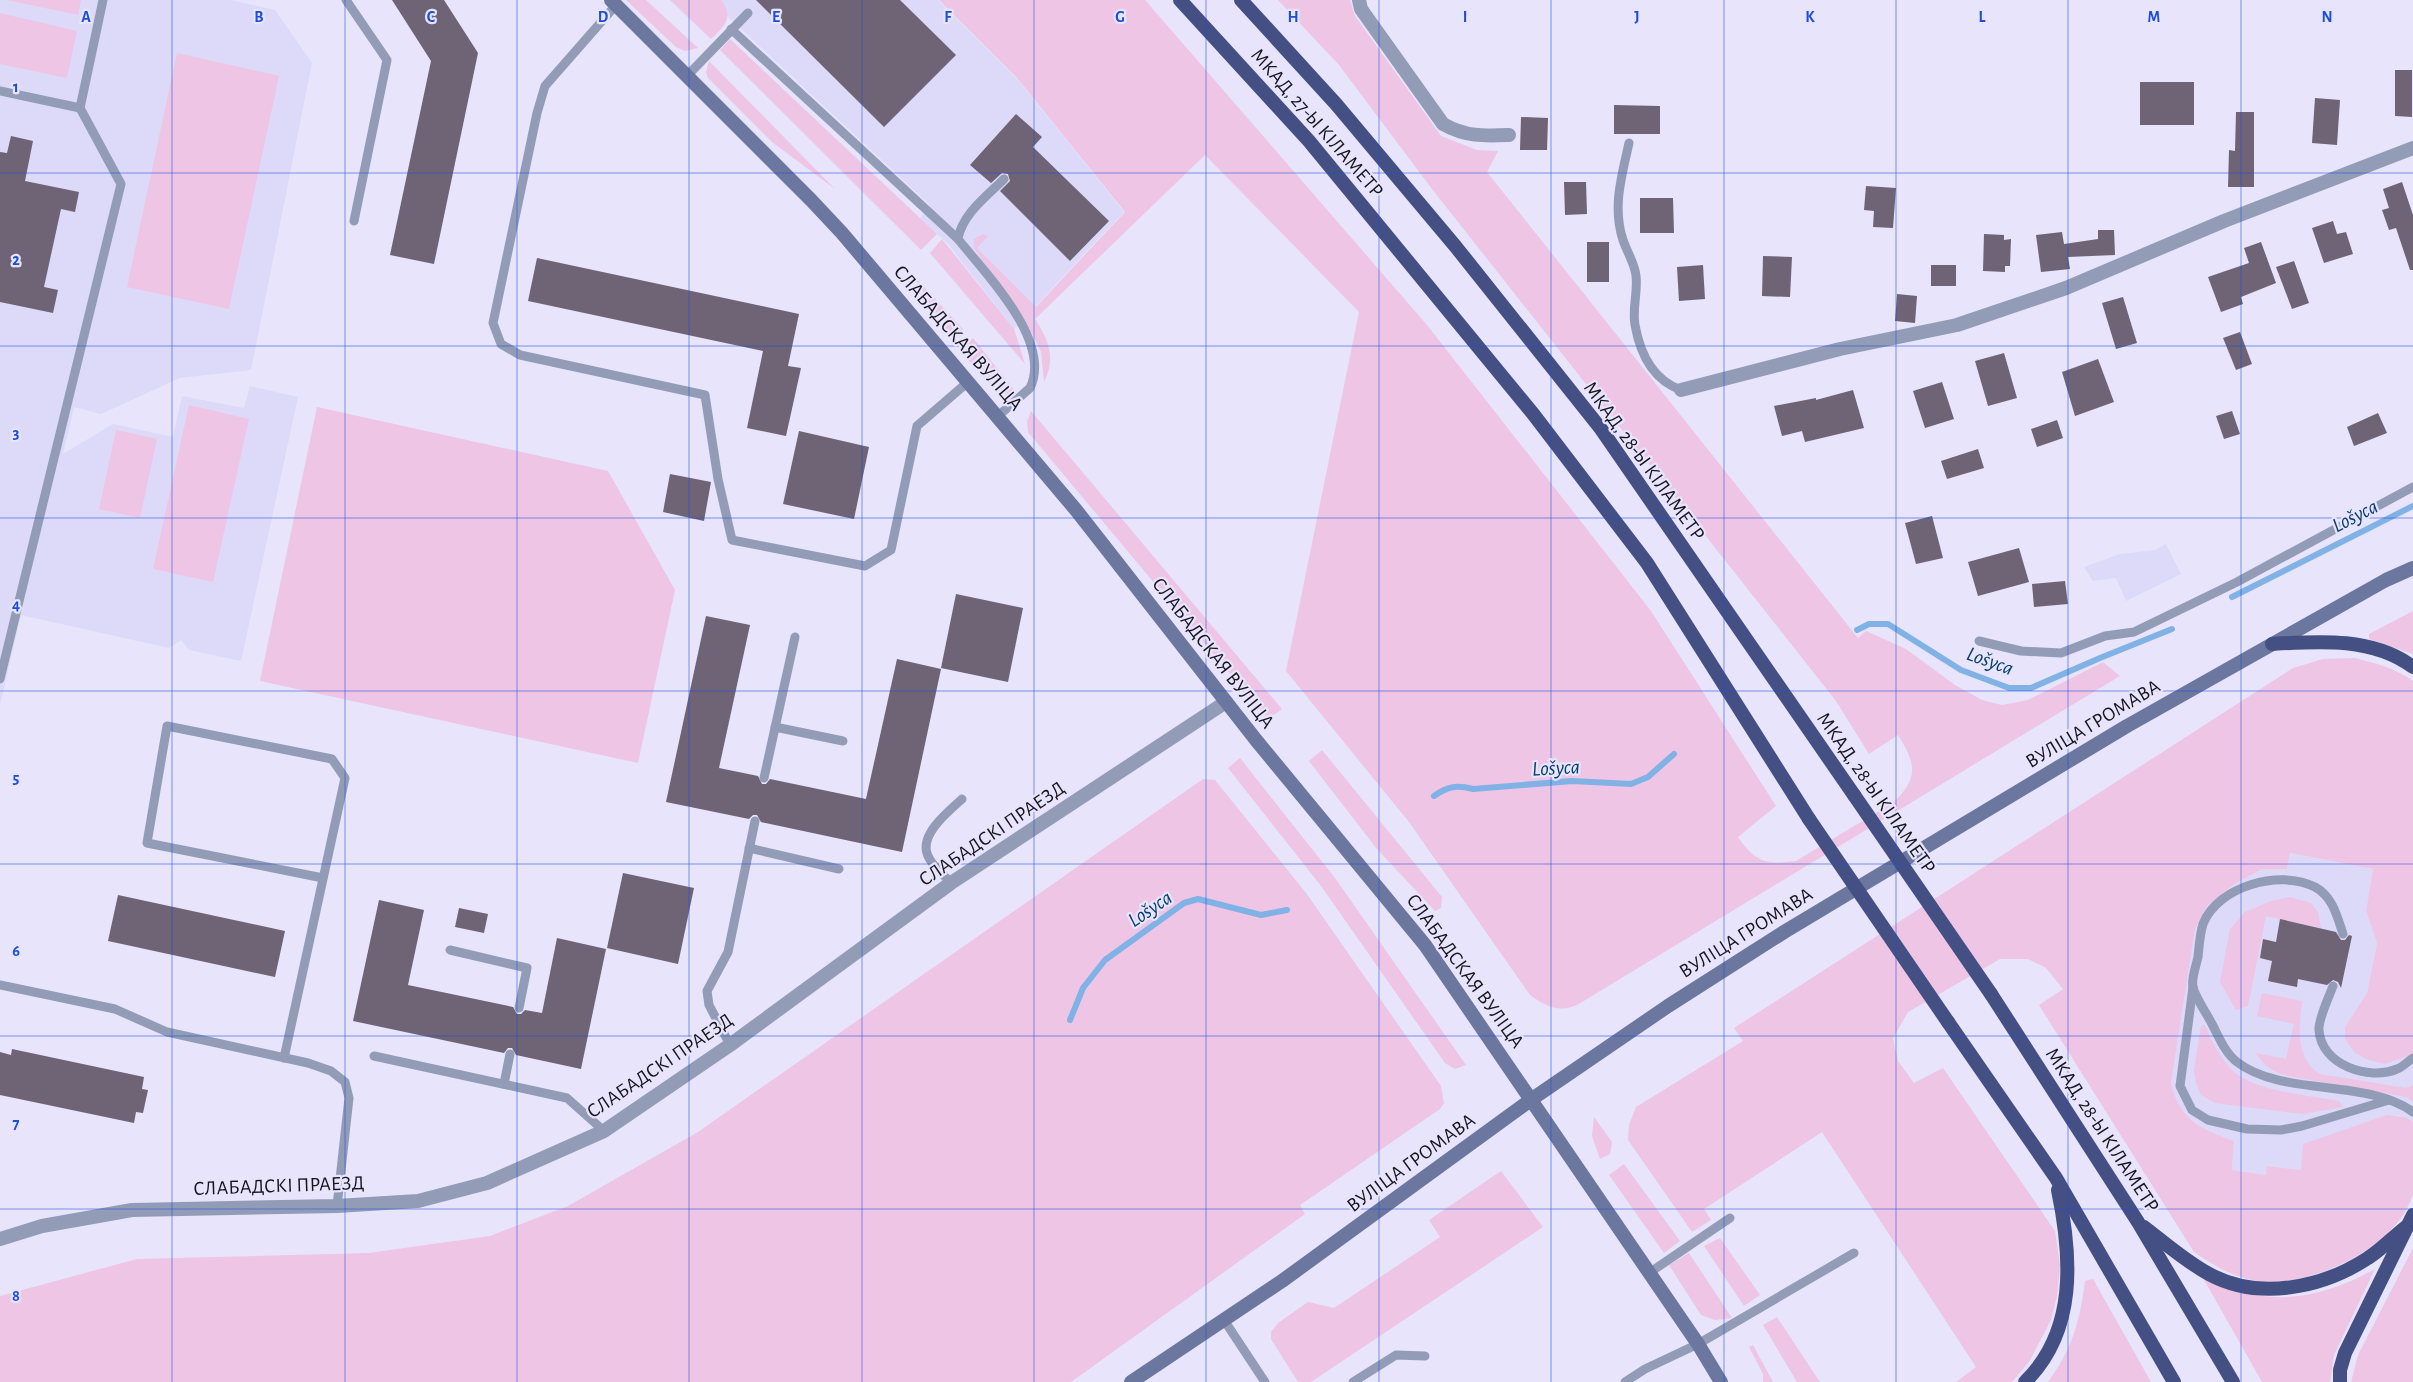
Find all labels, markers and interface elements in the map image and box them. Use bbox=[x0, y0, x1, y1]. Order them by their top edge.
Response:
text: A bbox=[81, 9, 91, 25]
text: B bbox=[254, 9, 264, 25]
text: C bbox=[427, 9, 436, 25]
text: D bbox=[598, 9, 609, 25]
text: E bbox=[772, 9, 780, 25]
text: F bbox=[944, 9, 952, 25]
text: G bbox=[1115, 9, 1125, 25]
text: H bbox=[1287, 9, 1299, 25]
text: I bbox=[1463, 9, 1467, 25]
text: J bbox=[1634, 9, 1640, 25]
text: K bbox=[1805, 9, 1815, 25]
text: L bbox=[1979, 9, 1986, 25]
text: M bbox=[2148, 9, 2160, 25]
text: N bbox=[2321, 9, 2333, 25]
street label: МКАД, 27-Ы КІЛАМЕТР bbox=[1247, 45, 1387, 201]
text: 1 bbox=[13, 79, 19, 95]
text: 2 bbox=[12, 252, 20, 268]
street label: СЛАБАДСКАЯ ВУЛІЦА bbox=[890, 262, 1026, 415]
street label: МКАД, 28-Ы КІЛАМЕТР bbox=[1580, 378, 1708, 544]
text: 3 bbox=[13, 425, 20, 441]
water label: Lošyca bbox=[2329, 496, 2381, 536]
street label: СЛАБАДСКАЯ ВУЛІЦА bbox=[1148, 574, 1278, 732]
text: 4 bbox=[12, 597, 20, 613]
water label: Lošyca bbox=[1964, 643, 2016, 679]
street label: ВУЛІЦА ГРОМАВА bbox=[2022, 676, 2164, 772]
street label: МКАД, 28-Ы КІЛАМЕТР bbox=[1813, 709, 1939, 877]
water label: Lošyca bbox=[1531, 756, 1581, 780]
text: 5 bbox=[13, 770, 20, 786]
street label: СЛАБАДСКІ ПРАЕЗД bbox=[915, 778, 1069, 890]
street label: ВУЛІЦА ГРОМАВА bbox=[1676, 884, 1816, 982]
water label: Lošyca bbox=[1124, 887, 1176, 931]
street label: СЛАБАДСКАЯ ВУЛІЦА bbox=[1402, 890, 1528, 1052]
text: 6 bbox=[12, 943, 20, 959]
street label: СЛАБАДСКІ ПРАЕЗД bbox=[583, 1010, 737, 1122]
street label: МКАД, 28-Ы КІЛАМЕТР bbox=[2042, 1044, 2162, 1216]
street label: ВУЛІЦА ГРОМАВА bbox=[1343, 1110, 1479, 1216]
text: 7 bbox=[13, 1116, 20, 1132]
street label: СЛАБАДСКІ ПРАЕЗД bbox=[193, 1173, 365, 1199]
text: 8 bbox=[12, 1288, 20, 1304]

